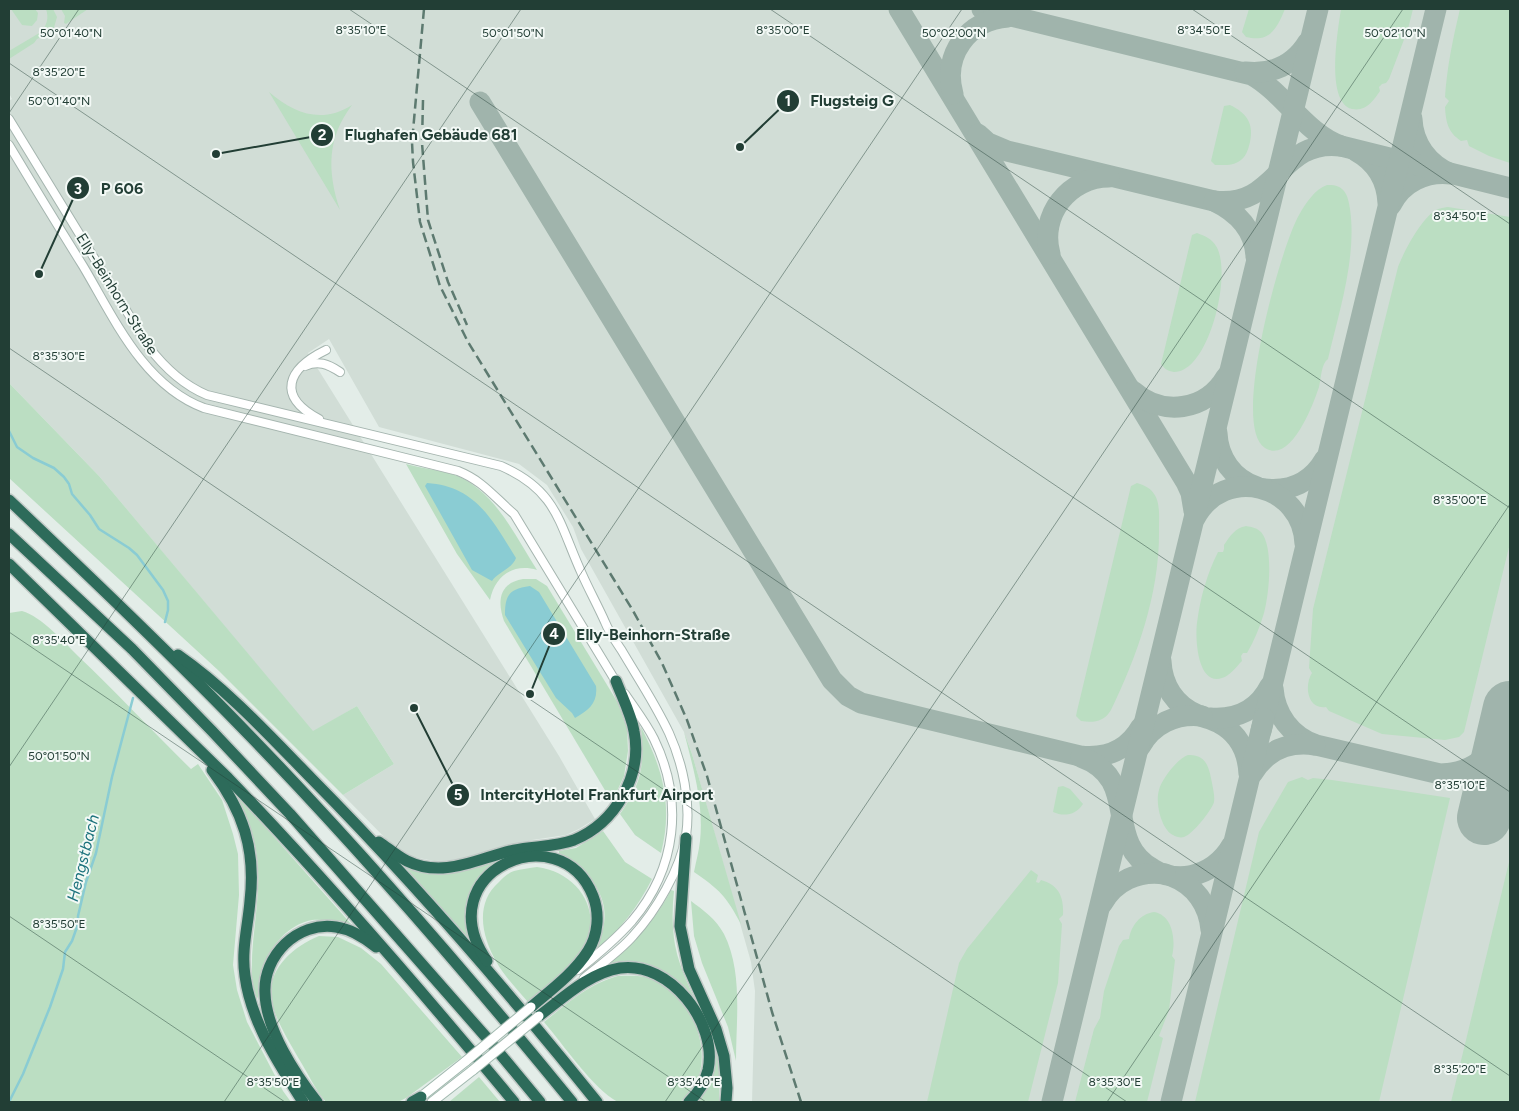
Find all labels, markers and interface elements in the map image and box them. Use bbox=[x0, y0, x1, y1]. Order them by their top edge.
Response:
text: 8°35'10"E bbox=[335, 23, 387, 37]
text: 8°35'00"E bbox=[756, 23, 810, 37]
text: 8°34'50"E bbox=[1177, 23, 1231, 37]
text: 50°01'40"N bbox=[40, 26, 102, 40]
text: 50°01'50"N bbox=[482, 26, 544, 40]
text: 50°02'00"N bbox=[922, 26, 986, 40]
text: 50°02'10"N bbox=[1364, 26, 1426, 40]
text: 8°35'20"E bbox=[33, 65, 85, 79]
callout: Flugsteig G bbox=[775, 85, 904, 116]
text: Flugsteig G bbox=[810, 91, 894, 110]
text: 1 bbox=[785, 92, 791, 110]
text: 50°01'40"N bbox=[28, 94, 90, 108]
callout: Flughafen Gebäude 681 bbox=[309, 119, 527, 150]
text: Flughafen Gebäude 681 bbox=[345, 125, 517, 144]
text: 2 bbox=[318, 126, 327, 144]
callout: P 606 bbox=[66, 173, 153, 204]
text: P 606 bbox=[101, 179, 143, 198]
text: 3 bbox=[74, 180, 82, 198]
text: 8°34'50"E bbox=[1433, 209, 1487, 223]
street label: Elly-Beinhorn-Straße bbox=[72, 230, 162, 358]
text: 8°35'30"E bbox=[33, 349, 85, 363]
text: 8°35'00"E bbox=[1433, 493, 1487, 507]
callout: Elly-Beinhorn-Straße bbox=[541, 619, 740, 650]
text: 4 bbox=[549, 625, 559, 643]
text: Elly-Beinhorn-Straße bbox=[576, 625, 730, 644]
text: 8°35'40"E bbox=[32, 633, 86, 647]
text: 50°01'50"N bbox=[28, 749, 90, 763]
text: 8°35'10"E bbox=[1434, 778, 1486, 792]
callout: IntercityHotel Frankfurt Airport bbox=[445, 779, 724, 810]
text: IntercityHotel Frankfurt Airport bbox=[480, 785, 714, 804]
text: 5 bbox=[454, 786, 463, 804]
water label: Hengstbach bbox=[63, 812, 103, 904]
text: 8°35'50"E bbox=[32, 917, 86, 931]
text: 8°35'20"E bbox=[1434, 1062, 1486, 1076]
text: 8°35'50"E bbox=[246, 1075, 300, 1089]
text: 8°35'40"E bbox=[667, 1075, 721, 1089]
text: 8°35'30"E bbox=[1089, 1075, 1141, 1089]

